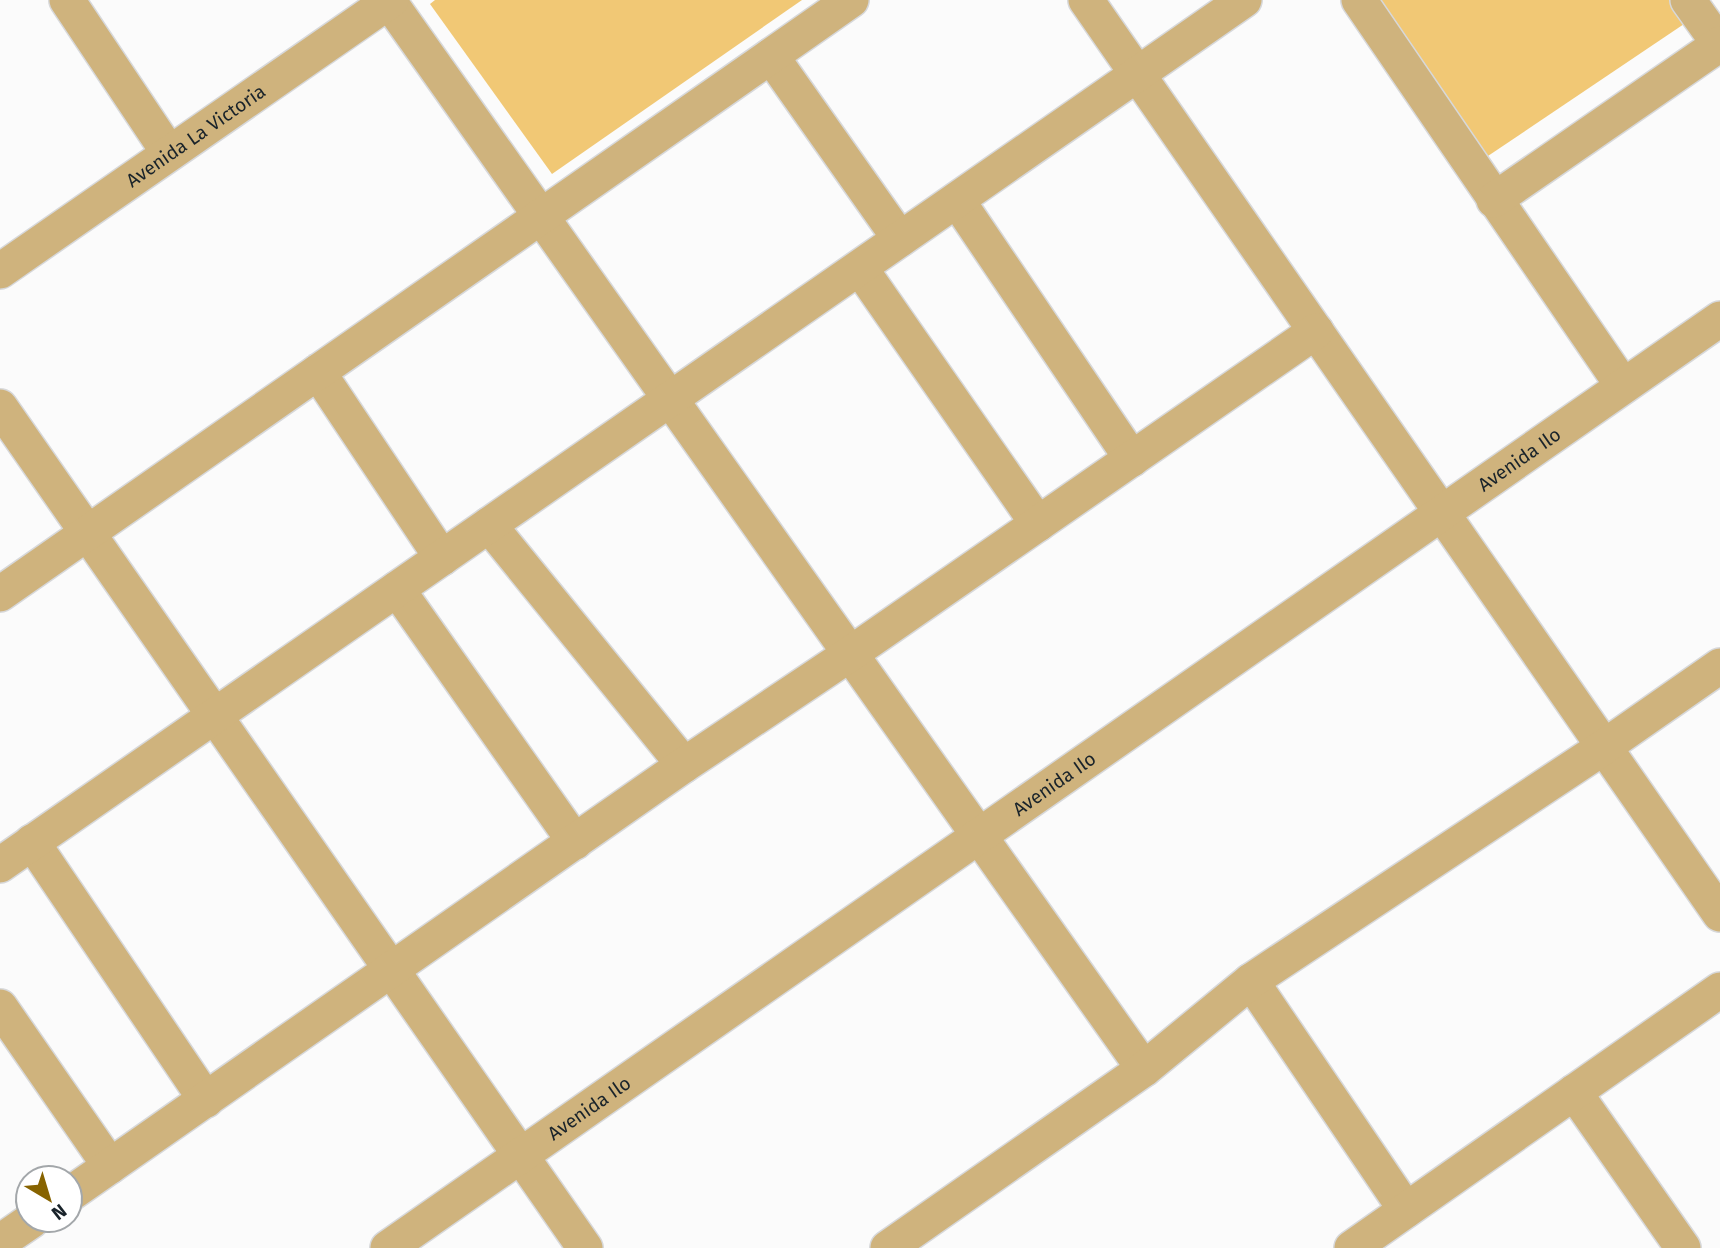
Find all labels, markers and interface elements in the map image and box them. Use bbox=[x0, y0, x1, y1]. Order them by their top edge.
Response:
street label: Avenida La Victoria bbox=[122, 80, 270, 192]
street label: Avenida Ilo bbox=[1473, 423, 1565, 496]
street label: Avenida Ilo bbox=[1008, 747, 1100, 821]
street label: Avenida Ilo bbox=[543, 1071, 635, 1145]
north arrow bbox=[14, 1164, 84, 1234]
text: N bbox=[47, 1199, 71, 1225]

